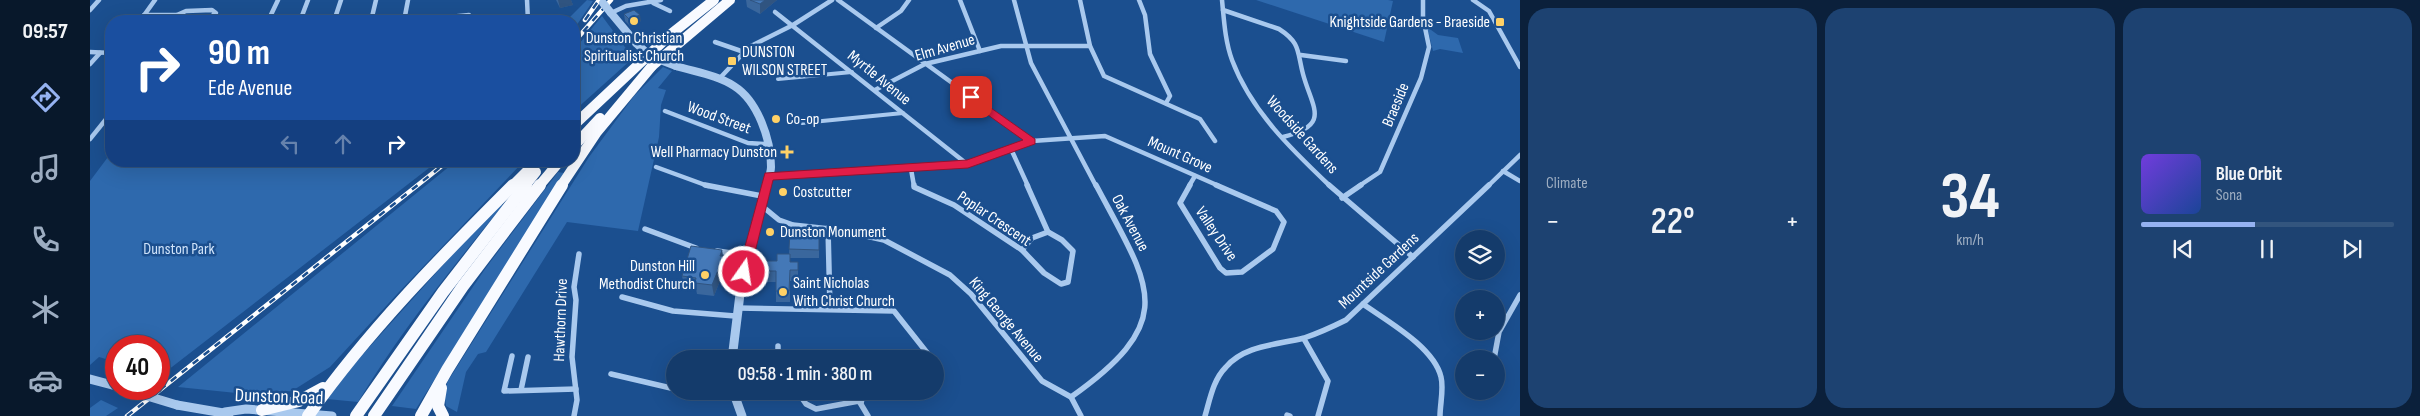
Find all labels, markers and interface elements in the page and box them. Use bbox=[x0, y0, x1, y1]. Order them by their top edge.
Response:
place label: Knightside Gardens - Braeside bbox=[1330, 13, 1490, 32]
marker: Dunston Christian Spiritualist Church bbox=[628, 15, 640, 27]
marker: Knightside Gardens - Braeside bbox=[1494, 16, 1506, 28]
text: 09:57 bbox=[22, 18, 68, 45]
place label: Dunston Christian Spiritualist Church bbox=[584, 29, 684, 66]
street label: Elm Avenue bbox=[913, 30, 977, 66]
text: 90 m bbox=[208, 32, 270, 75]
icon: right bbox=[125, 35, 190, 100]
place label: DUNSTON WILSON STREET bbox=[742, 43, 828, 80]
street label: Myrtle Avenue bbox=[843, 47, 915, 109]
marker: DUNSTON WILSON STREET bbox=[726, 55, 738, 67]
text: Ede Avenue bbox=[208, 75, 292, 102]
pin bbox=[950, 76, 992, 118]
icon: directions bbox=[28, 80, 63, 115]
street label: Braeside bbox=[1378, 80, 1414, 130]
icon: arrive bbox=[957, 83, 985, 111]
street label: Woodside Gardens bbox=[1262, 92, 1342, 178]
street label: Wood Street bbox=[685, 98, 754, 138]
place label: Co-op bbox=[786, 110, 819, 129]
marker: Co-op bbox=[770, 113, 782, 125]
icon: left bbox=[276, 130, 304, 158]
icon: ahead bbox=[329, 130, 357, 158]
icon: right bbox=[382, 130, 410, 158]
street label: Mount Grove bbox=[1145, 132, 1215, 178]
place label: Well Pharmacy Dunston bbox=[651, 143, 777, 162]
marker: Well Pharmacy Dunston bbox=[781, 146, 793, 158]
icon: music bbox=[28, 151, 63, 186]
text: 34 bbox=[1940, 159, 2000, 237]
text: Blue Orbit bbox=[2216, 163, 2282, 186]
text: Climate bbox=[1546, 174, 1588, 193]
place label: Costcutter bbox=[793, 183, 852, 202]
marker: Costcutter bbox=[777, 186, 789, 198]
text: Sona bbox=[2216, 186, 2242, 205]
street label: Poplar Crescent bbox=[953, 187, 1035, 251]
street label: Oak Avenue bbox=[1107, 191, 1153, 255]
text: 22° bbox=[1651, 199, 1695, 244]
street label: Valley Drive bbox=[1191, 203, 1241, 265]
text: − bbox=[1546, 205, 1560, 238]
text: + bbox=[1786, 205, 1799, 238]
icon: phone bbox=[28, 222, 63, 257]
place label: Dunston Monument bbox=[780, 223, 886, 242]
marker: Dunston Monument bbox=[764, 226, 776, 238]
street label: Mountside Gardens bbox=[1335, 229, 1423, 313]
map controls bbox=[1455, 230, 1505, 400]
button: layers bbox=[1455, 230, 1505, 280]
text: km/h bbox=[1956, 231, 1984, 250]
icon: previous bbox=[2169, 235, 2197, 263]
icon: pause bbox=[2253, 235, 2281, 263]
icon: next bbox=[2338, 235, 2366, 263]
park label: Dunston Park bbox=[143, 240, 215, 259]
position arrow bbox=[717, 245, 769, 297]
place label: Dunston Hill Methodist Church bbox=[599, 257, 695, 294]
marker: Dunston Hill Methodist Church bbox=[699, 269, 711, 281]
street label: King George Avenue bbox=[965, 273, 1047, 367]
place label: Saint Nicholas With Christ Church bbox=[793, 274, 895, 311]
street label: Hawthorn Drive bbox=[550, 278, 572, 362]
marker: Saint Nicholas With Christ Church bbox=[777, 286, 789, 298]
button: + bbox=[1455, 290, 1505, 340]
icon: climate bbox=[28, 292, 63, 327]
speed limit sign: 40 bbox=[105, 335, 170, 400]
button: − bbox=[1455, 350, 1505, 400]
icon: car bbox=[28, 363, 63, 398]
text: 09:58 · 1 min · 380 m bbox=[738, 363, 872, 386]
street label: Dunston Road bbox=[234, 384, 324, 410]

